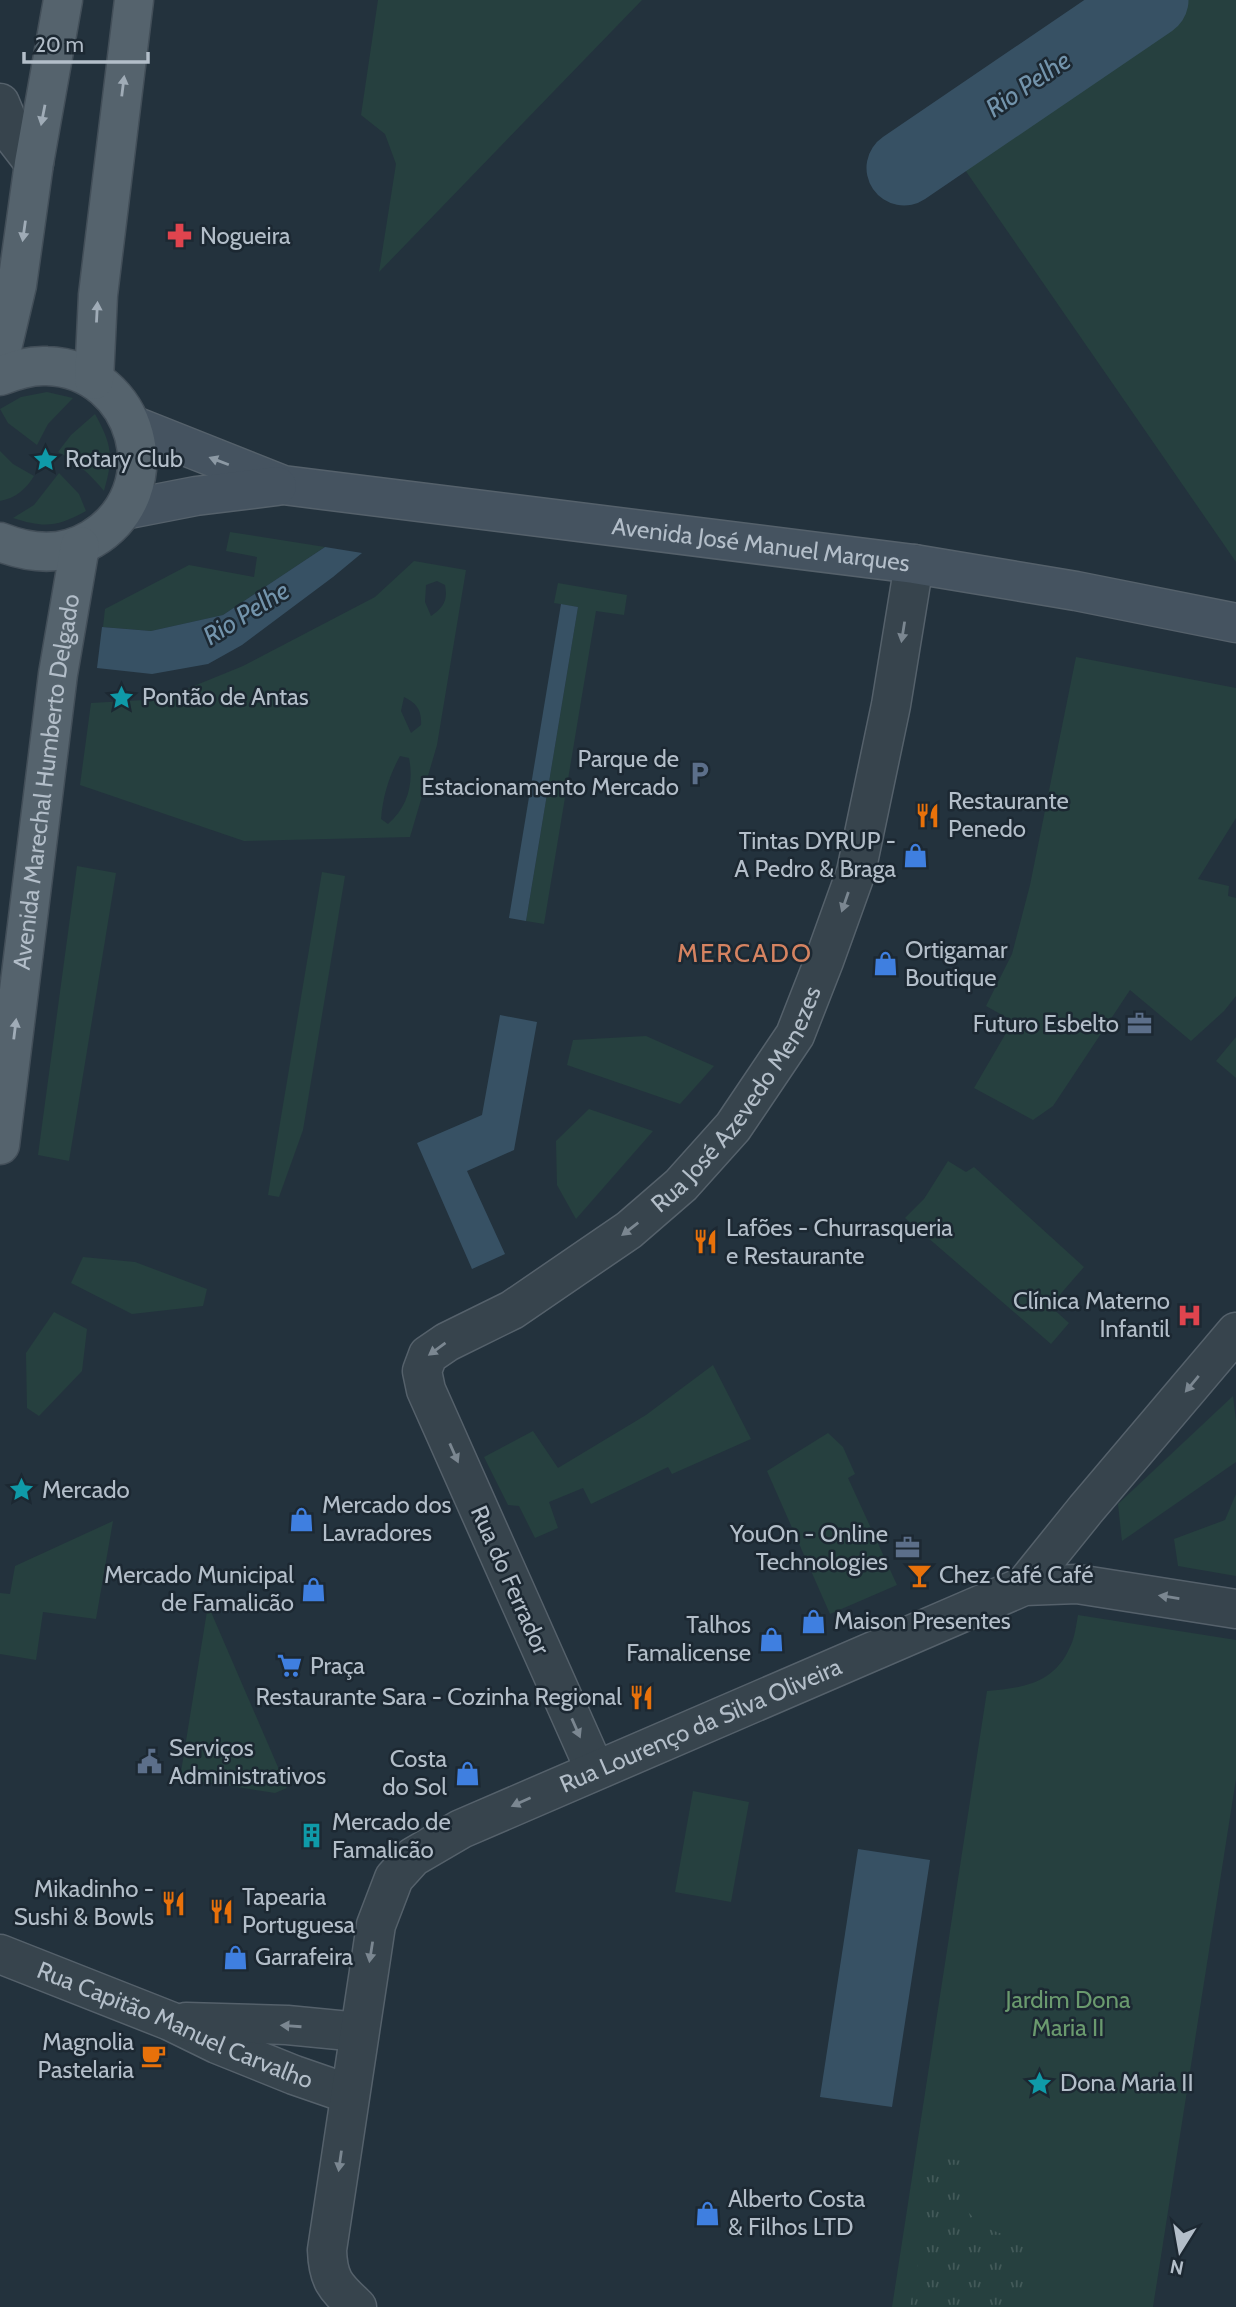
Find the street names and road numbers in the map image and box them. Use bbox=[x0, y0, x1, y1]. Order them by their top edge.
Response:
street label: Avenida José Manuel Marques bbox=[610, 511, 911, 577]
street label: Avenida Marechal Humberto Delgado bbox=[7, 592, 86, 972]
street label: Rua José Azevedo Menezes bbox=[645, 982, 827, 1218]
street label: Rua do Ferrador bbox=[465, 1501, 556, 1659]
street label: Rua Lourenço da Silva Oliveira bbox=[555, 1651, 846, 1799]
street label: Rua Capitão Manuel Carvalho bbox=[33, 1955, 317, 2094]

